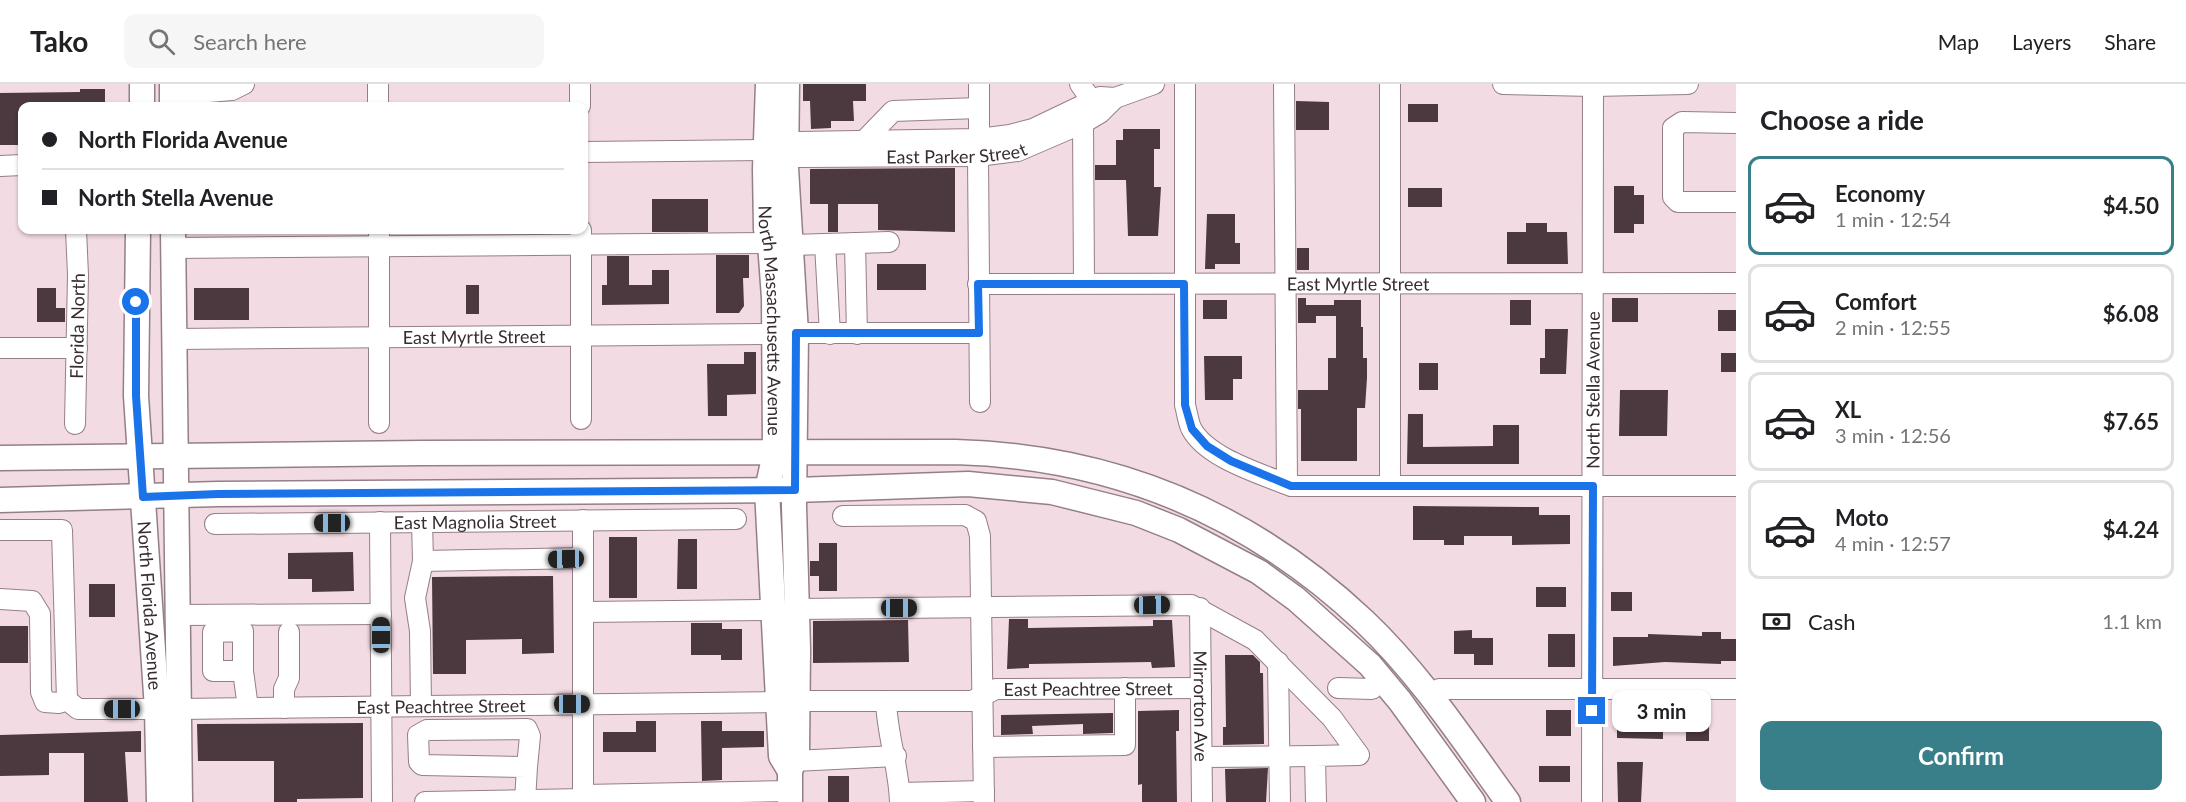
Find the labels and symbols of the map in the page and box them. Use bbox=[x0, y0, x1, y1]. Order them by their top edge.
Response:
street label: East Parker Street bbox=[886, 137, 1031, 168]
street label: North Massachusetts Avenue bbox=[755, 205, 786, 436]
street label: East Myrtle Street bbox=[1287, 272, 1430, 295]
street label: Florida North bbox=[65, 273, 89, 379]
route start bbox=[122, 288, 149, 315]
street label: North Stella Avenue bbox=[1581, 311, 1604, 469]
street label: East Myrtle Street bbox=[403, 325, 546, 348]
street label: East Magnolia Street bbox=[394, 510, 557, 533]
car bbox=[314, 514, 350, 532]
street label: North Florida Avenue bbox=[133, 520, 167, 691]
car bbox=[548, 550, 584, 568]
car bbox=[1134, 596, 1170, 614]
car bbox=[881, 599, 917, 617]
car bbox=[372, 617, 390, 653]
street label: Mirrorton Ave bbox=[1189, 650, 1213, 762]
street label: East Peachtree Street bbox=[1004, 677, 1173, 700]
callout: 3 min bbox=[1613, 690, 1712, 732]
street label: East Peachtree Street bbox=[356, 694, 526, 718]
car bbox=[554, 695, 590, 713]
route end bbox=[1578, 697, 1605, 724]
car bbox=[104, 700, 140, 718]

